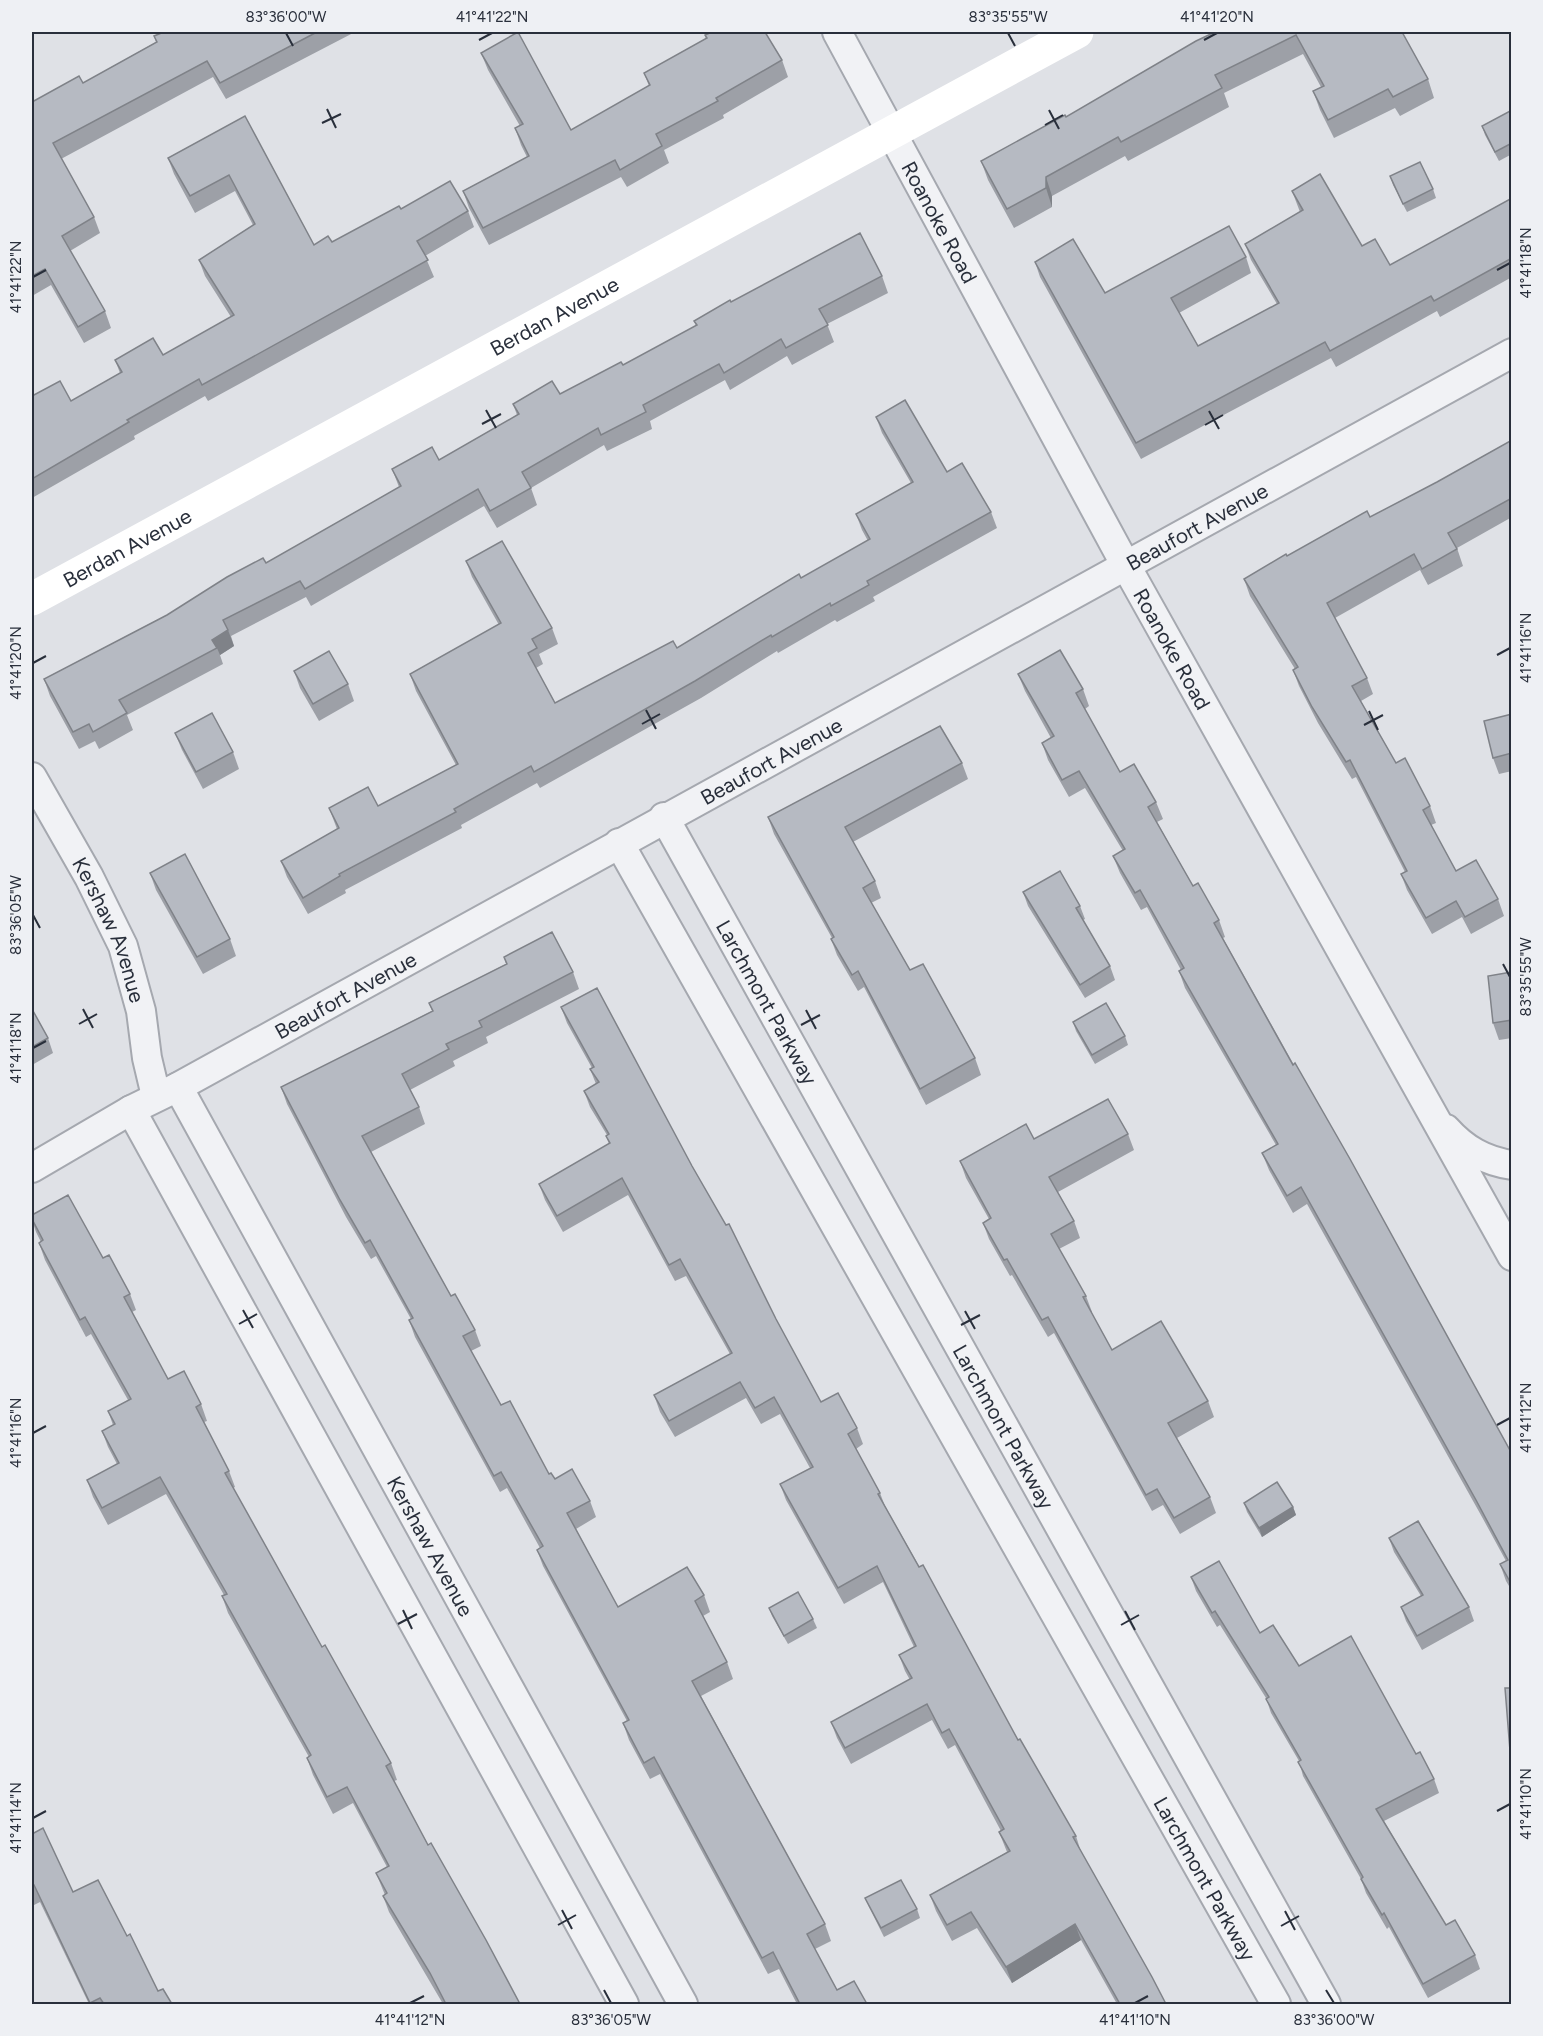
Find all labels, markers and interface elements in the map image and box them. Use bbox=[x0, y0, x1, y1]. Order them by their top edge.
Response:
text: 83°36'00"W bbox=[246, 8, 327, 26]
text: 41°41'22"N bbox=[456, 8, 528, 26]
text: 83°35'55"W bbox=[968, 8, 1048, 26]
text: 41°41'20"N bbox=[1180, 8, 1254, 26]
street label: Roanoke Road bbox=[897, 157, 983, 287]
text: 41°41'18"N bbox=[1517, 227, 1535, 299]
text: 41°41'22"N bbox=[7, 241, 25, 313]
street label: Berdan Avenue bbox=[486, 271, 623, 361]
street label: Beaufort Avenue bbox=[1122, 477, 1272, 575]
street label: Berdan Avenue bbox=[58, 503, 195, 592]
street label: Roanoke Road bbox=[1129, 584, 1216, 714]
text: 41°41'16"N bbox=[1517, 613, 1535, 683]
text: 41°41'20"N bbox=[7, 626, 25, 700]
street label: Beaufort Avenue bbox=[696, 712, 846, 810]
street label: Kershaw Avenue bbox=[68, 852, 151, 1005]
text: 83°36'05"W bbox=[7, 874, 25, 955]
street label: Larchmont Parkway bbox=[711, 915, 823, 1089]
text: 83°35'55"W bbox=[1517, 937, 1535, 1017]
street label: Beaufort Avenue bbox=[270, 946, 420, 1044]
text: 41°41'18"N bbox=[7, 1012, 25, 1084]
street label: Larchmont Parkway bbox=[948, 1340, 1060, 1513]
text: 41°41'12"N bbox=[1517, 1383, 1535, 1453]
text: 41°41'16"N bbox=[7, 1398, 25, 1468]
street label: Kershaw Avenue bbox=[382, 1472, 479, 1620]
text: 41°41'10"N bbox=[1517, 1768, 1535, 1840]
text: 41°41'14"N bbox=[7, 1782, 25, 1854]
street label: Larchmont Parkway bbox=[1149, 1792, 1261, 1965]
text: 41°41'12"N bbox=[375, 2011, 445, 2029]
text: 83°36'05"W bbox=[571, 2011, 652, 2029]
text: 41°41'10"N bbox=[1099, 2011, 1171, 2029]
text: 83°36'00"W bbox=[1294, 2011, 1375, 2029]

